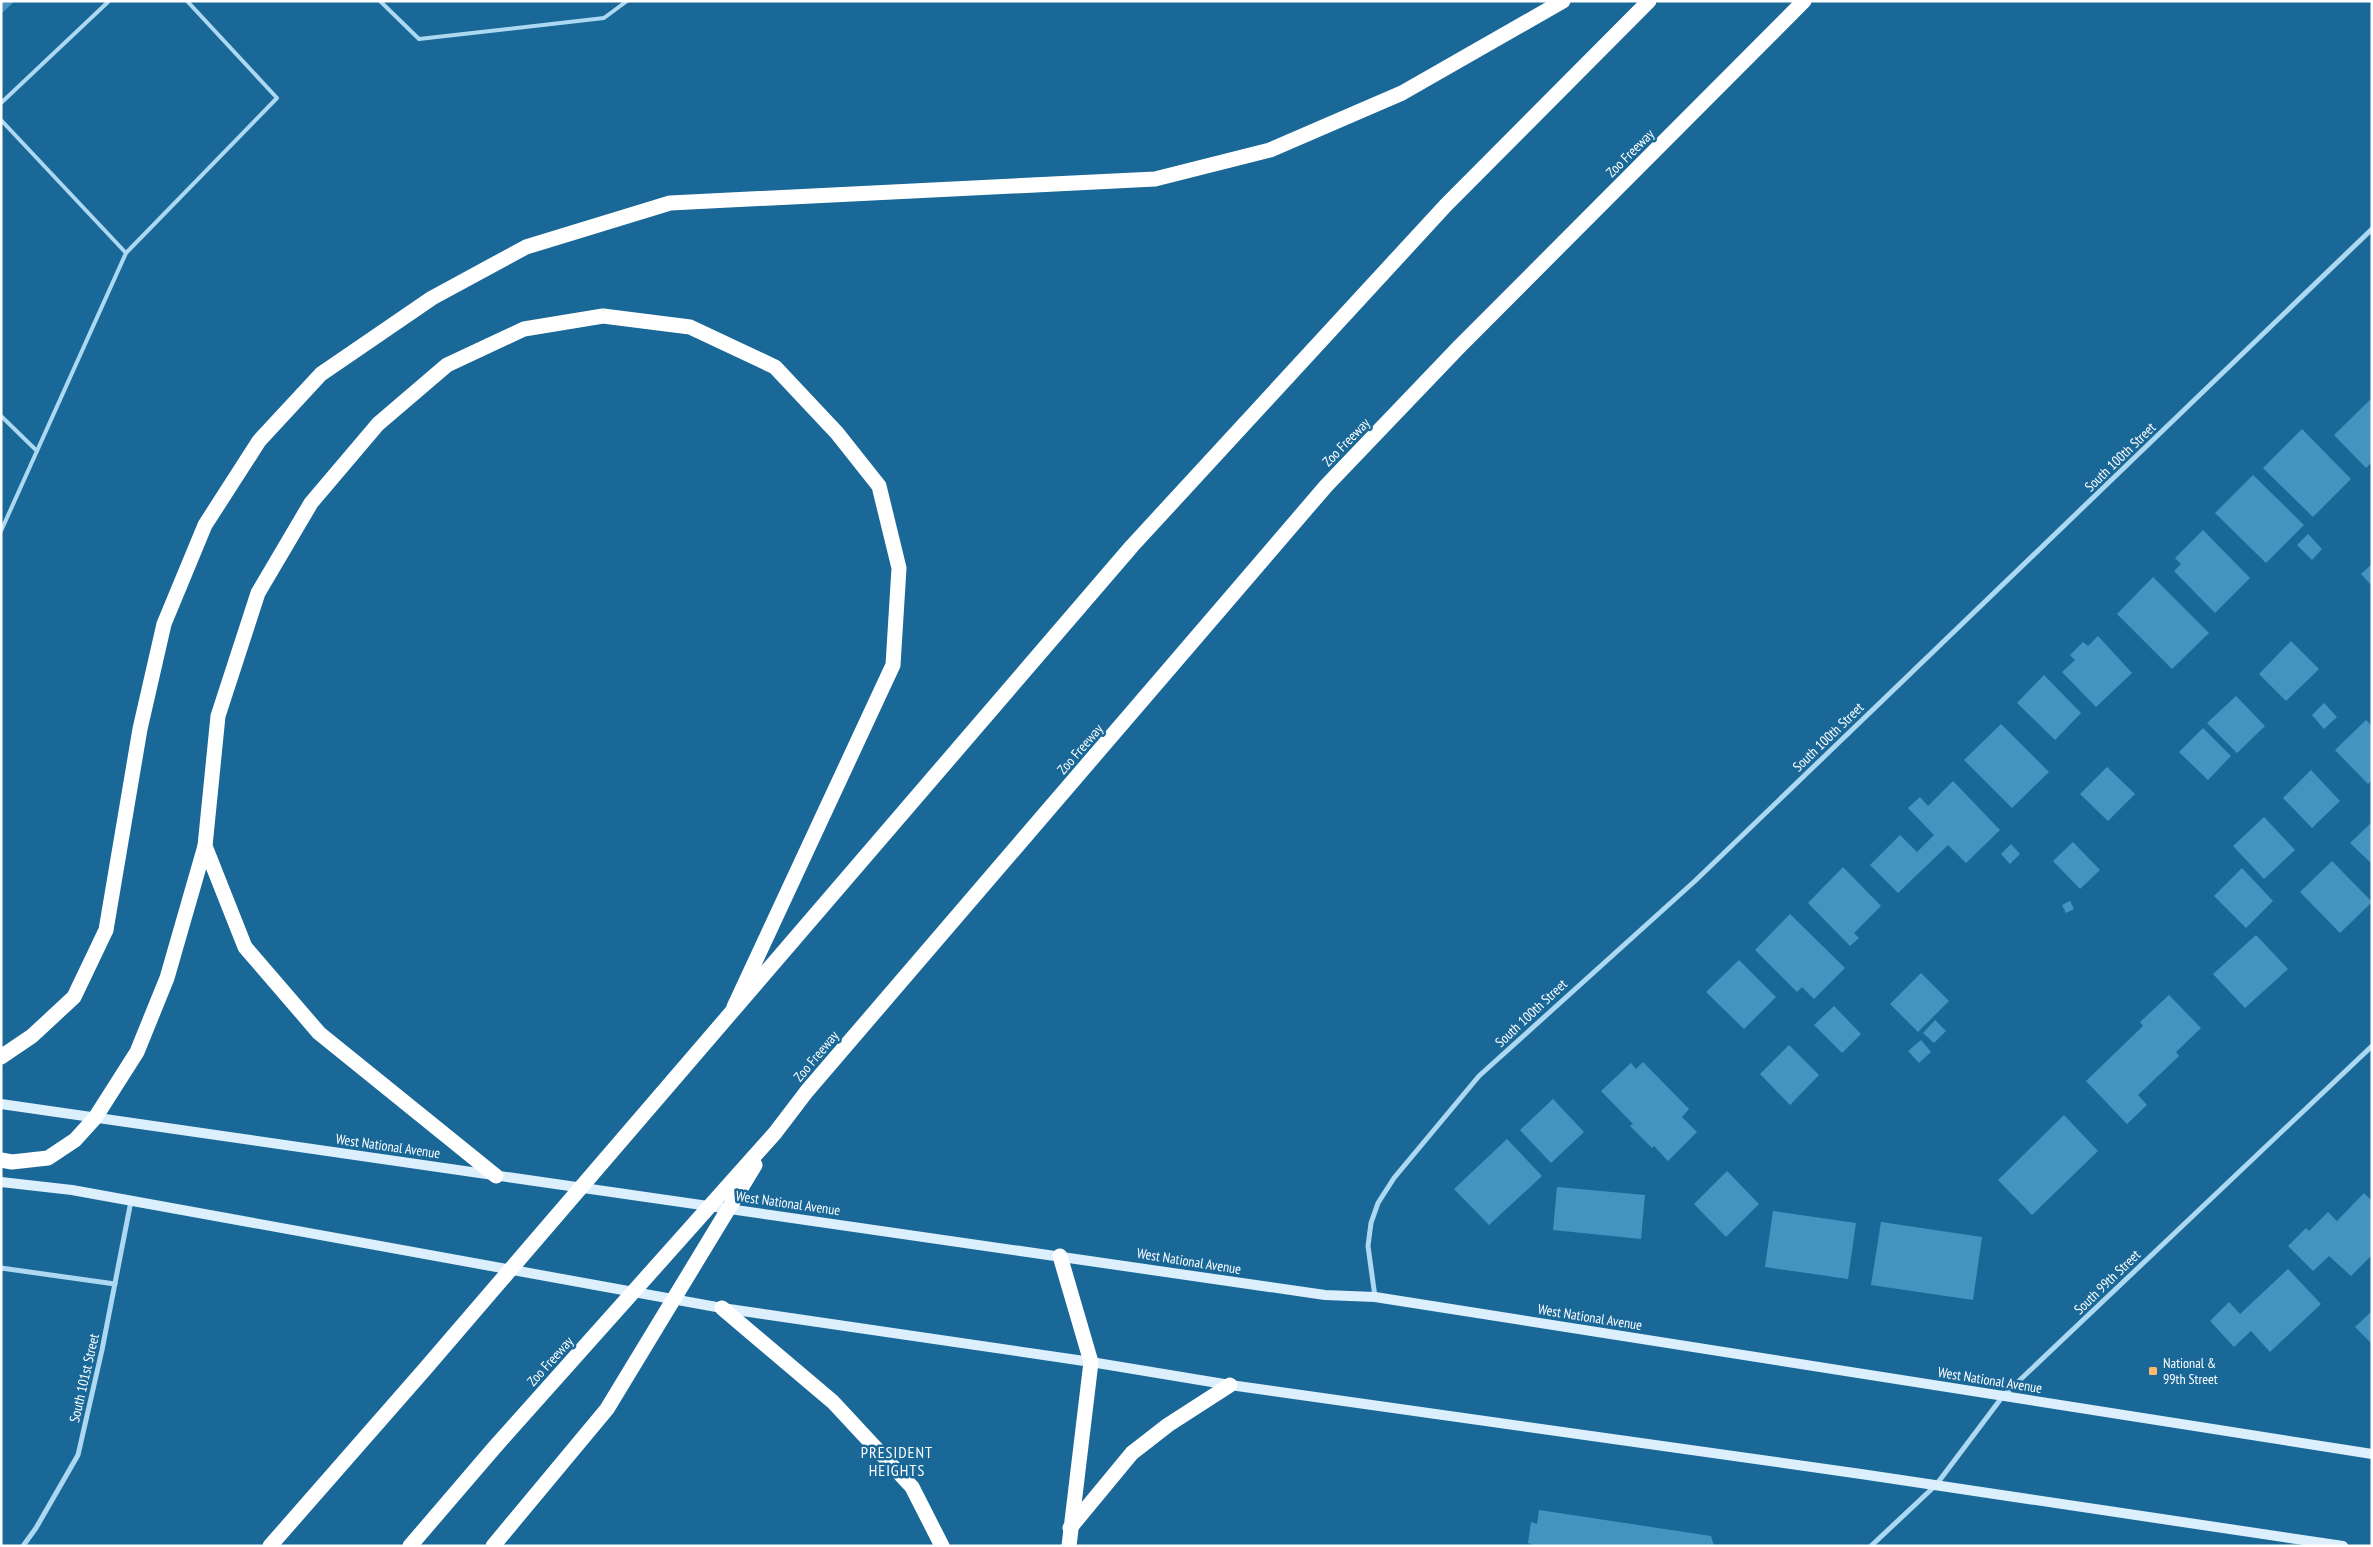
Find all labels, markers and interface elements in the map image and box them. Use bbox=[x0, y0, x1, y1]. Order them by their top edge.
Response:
street label: Zoo Freeway bbox=[1602, 125, 1658, 181]
street label: Zoo Freeway bbox=[1318, 413, 1374, 470]
street label: South 100th Street bbox=[2081, 418, 2159, 495]
street label: South 100th Street bbox=[1789, 698, 1867, 775]
street label: Zoo Freeway bbox=[1053, 720, 1107, 778]
street label: South 100th Street bbox=[1491, 975, 1571, 1051]
street label: Zoo Freeway bbox=[790, 1026, 843, 1085]
street label: West National Avenue bbox=[335, 1130, 442, 1162]
street label: West National Avenue bbox=[735, 1187, 842, 1219]
street label: West National Avenue bbox=[1136, 1244, 1243, 1278]
street label: South 99th Street bbox=[2070, 1246, 2144, 1318]
street label: West National Avenue bbox=[1537, 1300, 1644, 1334]
street label: South 101st Street bbox=[65, 1332, 103, 1424]
street label: Zoo Freeway bbox=[523, 1332, 578, 1390]
place label: National & 99th Street bbox=[2163, 1354, 2218, 1388]
street label: West National Avenue bbox=[1937, 1363, 2044, 1397]
marker: National & 99th Street bbox=[2147, 1365, 2159, 1377]
district label: PRESIDENT HEIGHTS bbox=[861, 1442, 933, 1480]

